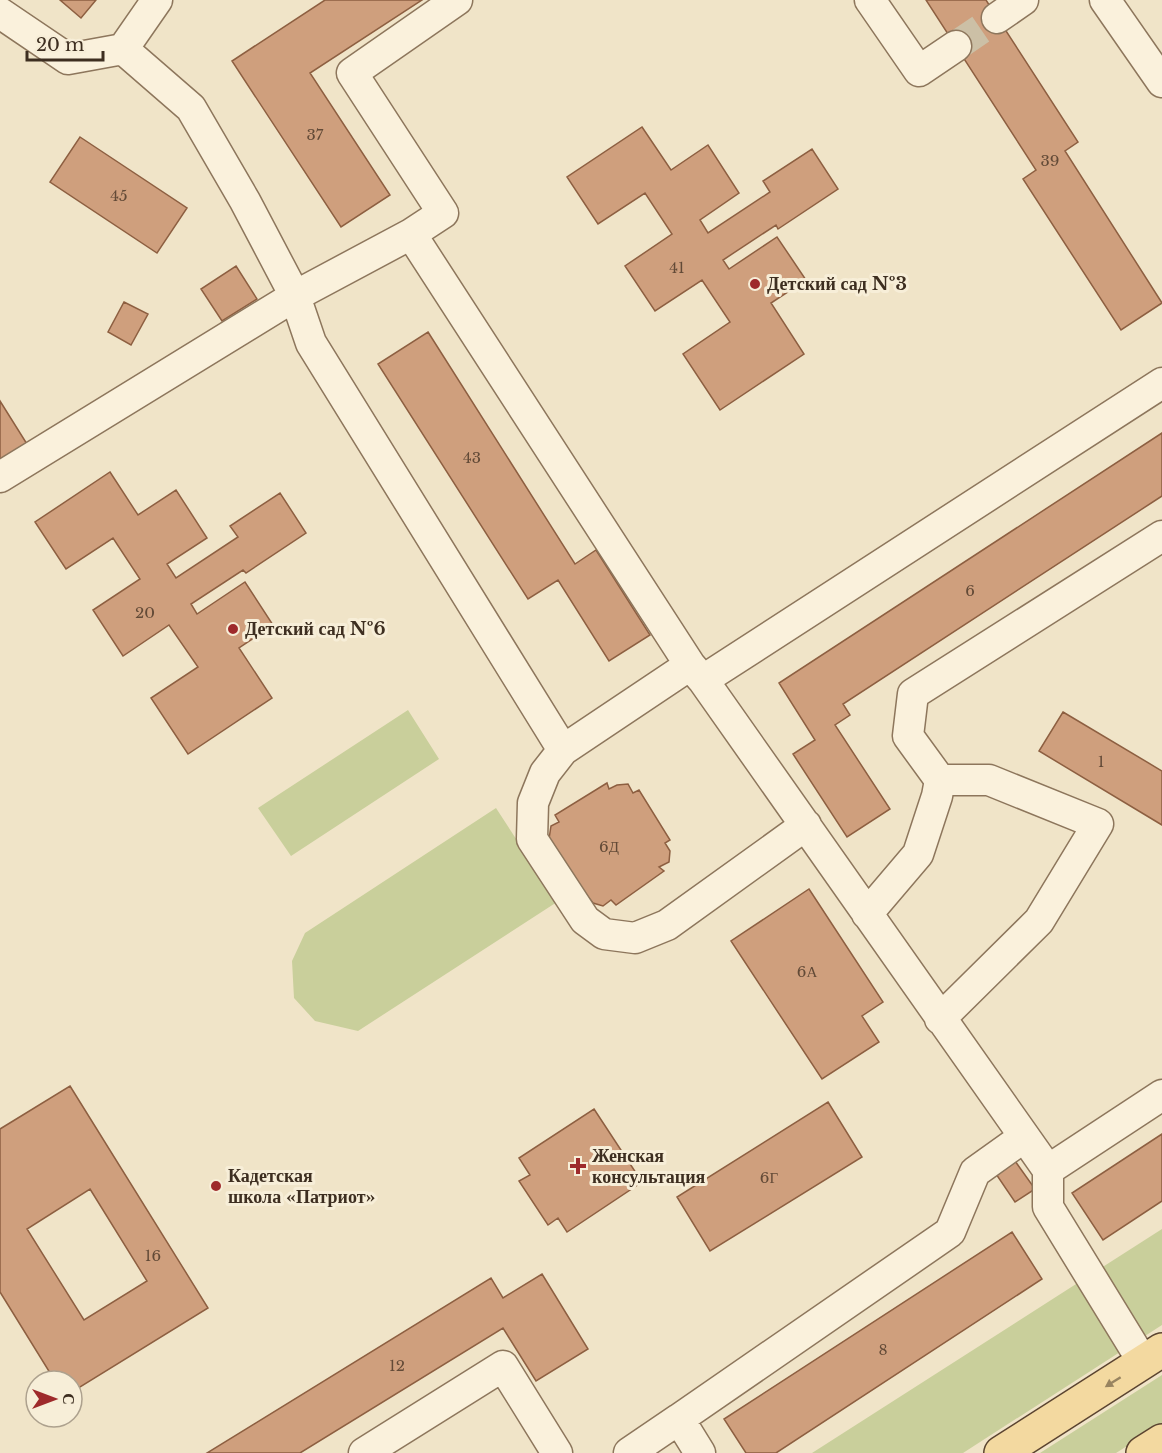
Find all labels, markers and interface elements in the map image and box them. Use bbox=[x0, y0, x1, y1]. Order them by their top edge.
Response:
scale bar bbox=[27, 24, 104, 62]
text: 20 m bbox=[36, 34, 84, 56]
house number: 37 bbox=[307, 125, 324, 144]
house number: 39 bbox=[1041, 151, 1059, 170]
house number: 45 bbox=[110, 186, 128, 205]
house number: 41 bbox=[669, 258, 685, 277]
place label: Детский сад №3 bbox=[767, 273, 907, 295]
marker: Детский сад №3 bbox=[748, 277, 762, 291]
house number: 43 bbox=[463, 448, 481, 467]
house number: 6 bbox=[965, 581, 975, 600]
house number: 20 bbox=[135, 603, 155, 622]
place label: Детский сад №6 bbox=[245, 618, 386, 640]
marker: Детский сад №6 bbox=[226, 622, 240, 636]
house number: 1 bbox=[1098, 752, 1104, 771]
house number: 6Д bbox=[599, 837, 619, 856]
house number: 6А bbox=[797, 962, 817, 981]
place label: Женская консультация bbox=[592, 1145, 706, 1188]
marker: Женская консультация bbox=[569, 1157, 587, 1175]
place label: Кадетская школа «Патриот» bbox=[228, 1165, 376, 1208]
house number: 6Г bbox=[760, 1168, 778, 1187]
marker: Кадетская школа «Патриот» bbox=[209, 1179, 223, 1193]
house number: 16 bbox=[145, 1246, 161, 1265]
house number: 8 bbox=[878, 1340, 888, 1359]
house number: 12 bbox=[389, 1356, 405, 1375]
north arrow bbox=[24, 1369, 84, 1429]
one-way arrow bbox=[1104, 1376, 1121, 1387]
text: С bbox=[59, 1393, 79, 1405]

